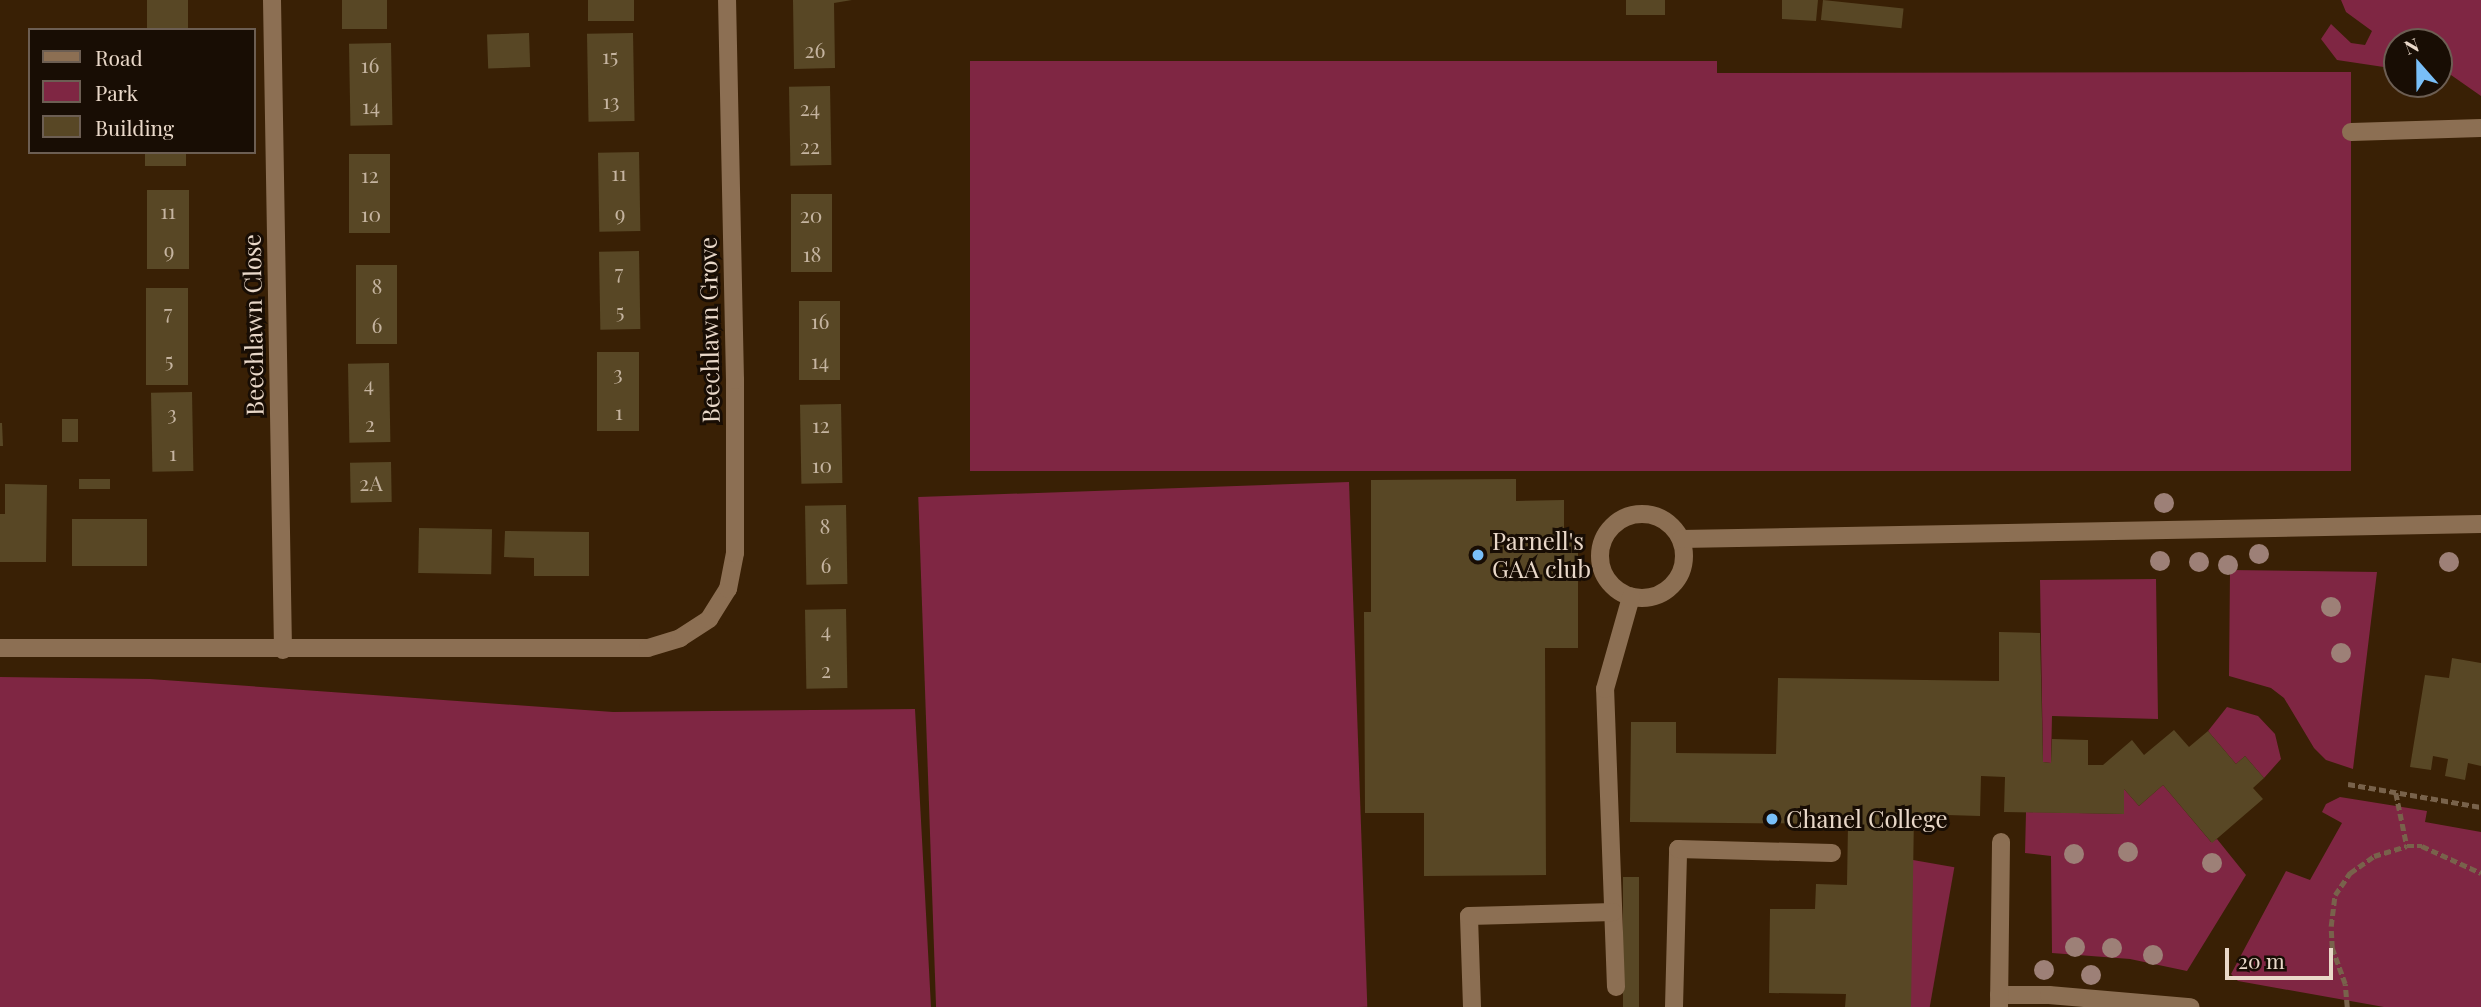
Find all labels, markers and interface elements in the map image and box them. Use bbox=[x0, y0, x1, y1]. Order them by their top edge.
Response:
legend bbox=[28, 28, 256, 154]
north arrow bbox=[2383, 28, 2453, 98]
text: N bbox=[2400, 31, 2422, 60]
house number: 26 bbox=[805, 36, 825, 62]
house number: 15 bbox=[602, 42, 618, 68]
text: Road bbox=[95, 43, 143, 71]
house number: 16 bbox=[361, 51, 379, 77]
text: Park bbox=[95, 78, 138, 106]
house number: 13 bbox=[603, 87, 619, 113]
house number: 14 bbox=[362, 92, 380, 118]
house number: 24 bbox=[800, 94, 820, 120]
text: Building bbox=[95, 113, 174, 141]
house number: 22 bbox=[800, 132, 820, 158]
house number: 11 bbox=[611, 159, 627, 185]
house number: 12 bbox=[361, 161, 379, 187]
house number: 11 bbox=[160, 197, 176, 223]
house number: 9 bbox=[615, 199, 625, 225]
house number: 10 bbox=[361, 200, 381, 226]
house number: 20 bbox=[800, 201, 822, 227]
street label: Beechlawn Close bbox=[237, 234, 269, 416]
house number: 9 bbox=[164, 236, 174, 262]
street label: Beechlawn Grove bbox=[693, 237, 725, 423]
house number: 18 bbox=[803, 240, 821, 266]
house number: 7 bbox=[615, 258, 623, 284]
house number: 8 bbox=[372, 272, 382, 298]
house number: 5 bbox=[616, 297, 624, 323]
house number: 7 bbox=[164, 298, 172, 324]
house number: 16 bbox=[811, 307, 829, 333]
house number: 6 bbox=[372, 311, 382, 337]
house number: 5 bbox=[165, 346, 173, 372]
house number: 14 bbox=[811, 347, 829, 373]
house number: 3 bbox=[613, 359, 623, 385]
house number: 4 bbox=[364, 370, 374, 396]
house number: 1 bbox=[615, 398, 623, 424]
house number: 3 bbox=[167, 399, 177, 425]
house number: 2 bbox=[365, 410, 375, 436]
house number: 12 bbox=[812, 411, 830, 437]
house number: 1 bbox=[169, 439, 177, 465]
house number: 10 bbox=[812, 451, 832, 477]
house number: 2A bbox=[359, 469, 383, 495]
house number: 8 bbox=[820, 512, 830, 538]
place label: Parnell's GAA club bbox=[1492, 527, 1591, 583]
marker: Parnell's GAA club bbox=[1470, 547, 1486, 563]
house number: 6 bbox=[821, 551, 831, 577]
house number: 4 bbox=[821, 616, 831, 642]
house number: 2 bbox=[821, 656, 831, 682]
place label: Chanel College bbox=[1786, 805, 1948, 833]
marker: Chanel College bbox=[1764, 811, 1780, 827]
scale bar bbox=[2229, 934, 2338, 978]
text: 20 m bbox=[2238, 946, 2285, 974]

